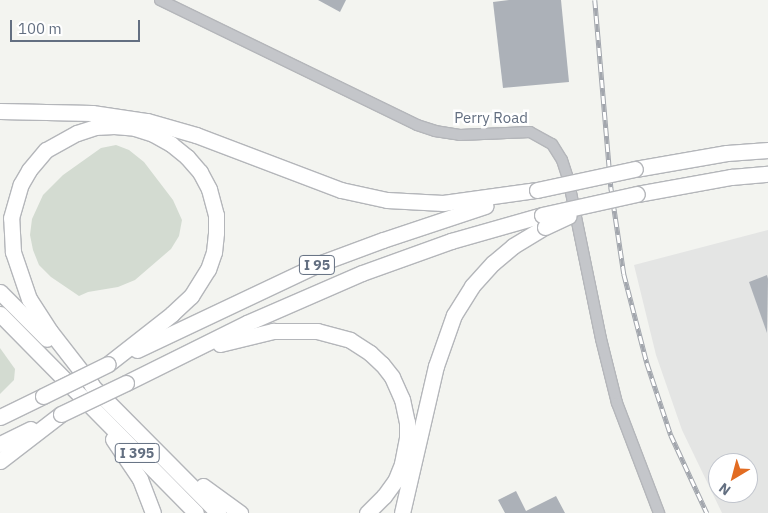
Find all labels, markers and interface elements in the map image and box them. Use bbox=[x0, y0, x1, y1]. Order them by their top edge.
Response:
scale bar bbox=[12, 10, 142, 42]
text: 100 m bbox=[18, 19, 62, 38]
street label: Perry Road bbox=[454, 109, 528, 127]
road number: I 95 bbox=[298, 254, 336, 276]
road number: I 395 bbox=[114, 442, 160, 464]
north arrow bbox=[708, 453, 758, 503]
text: N bbox=[715, 479, 734, 499]

